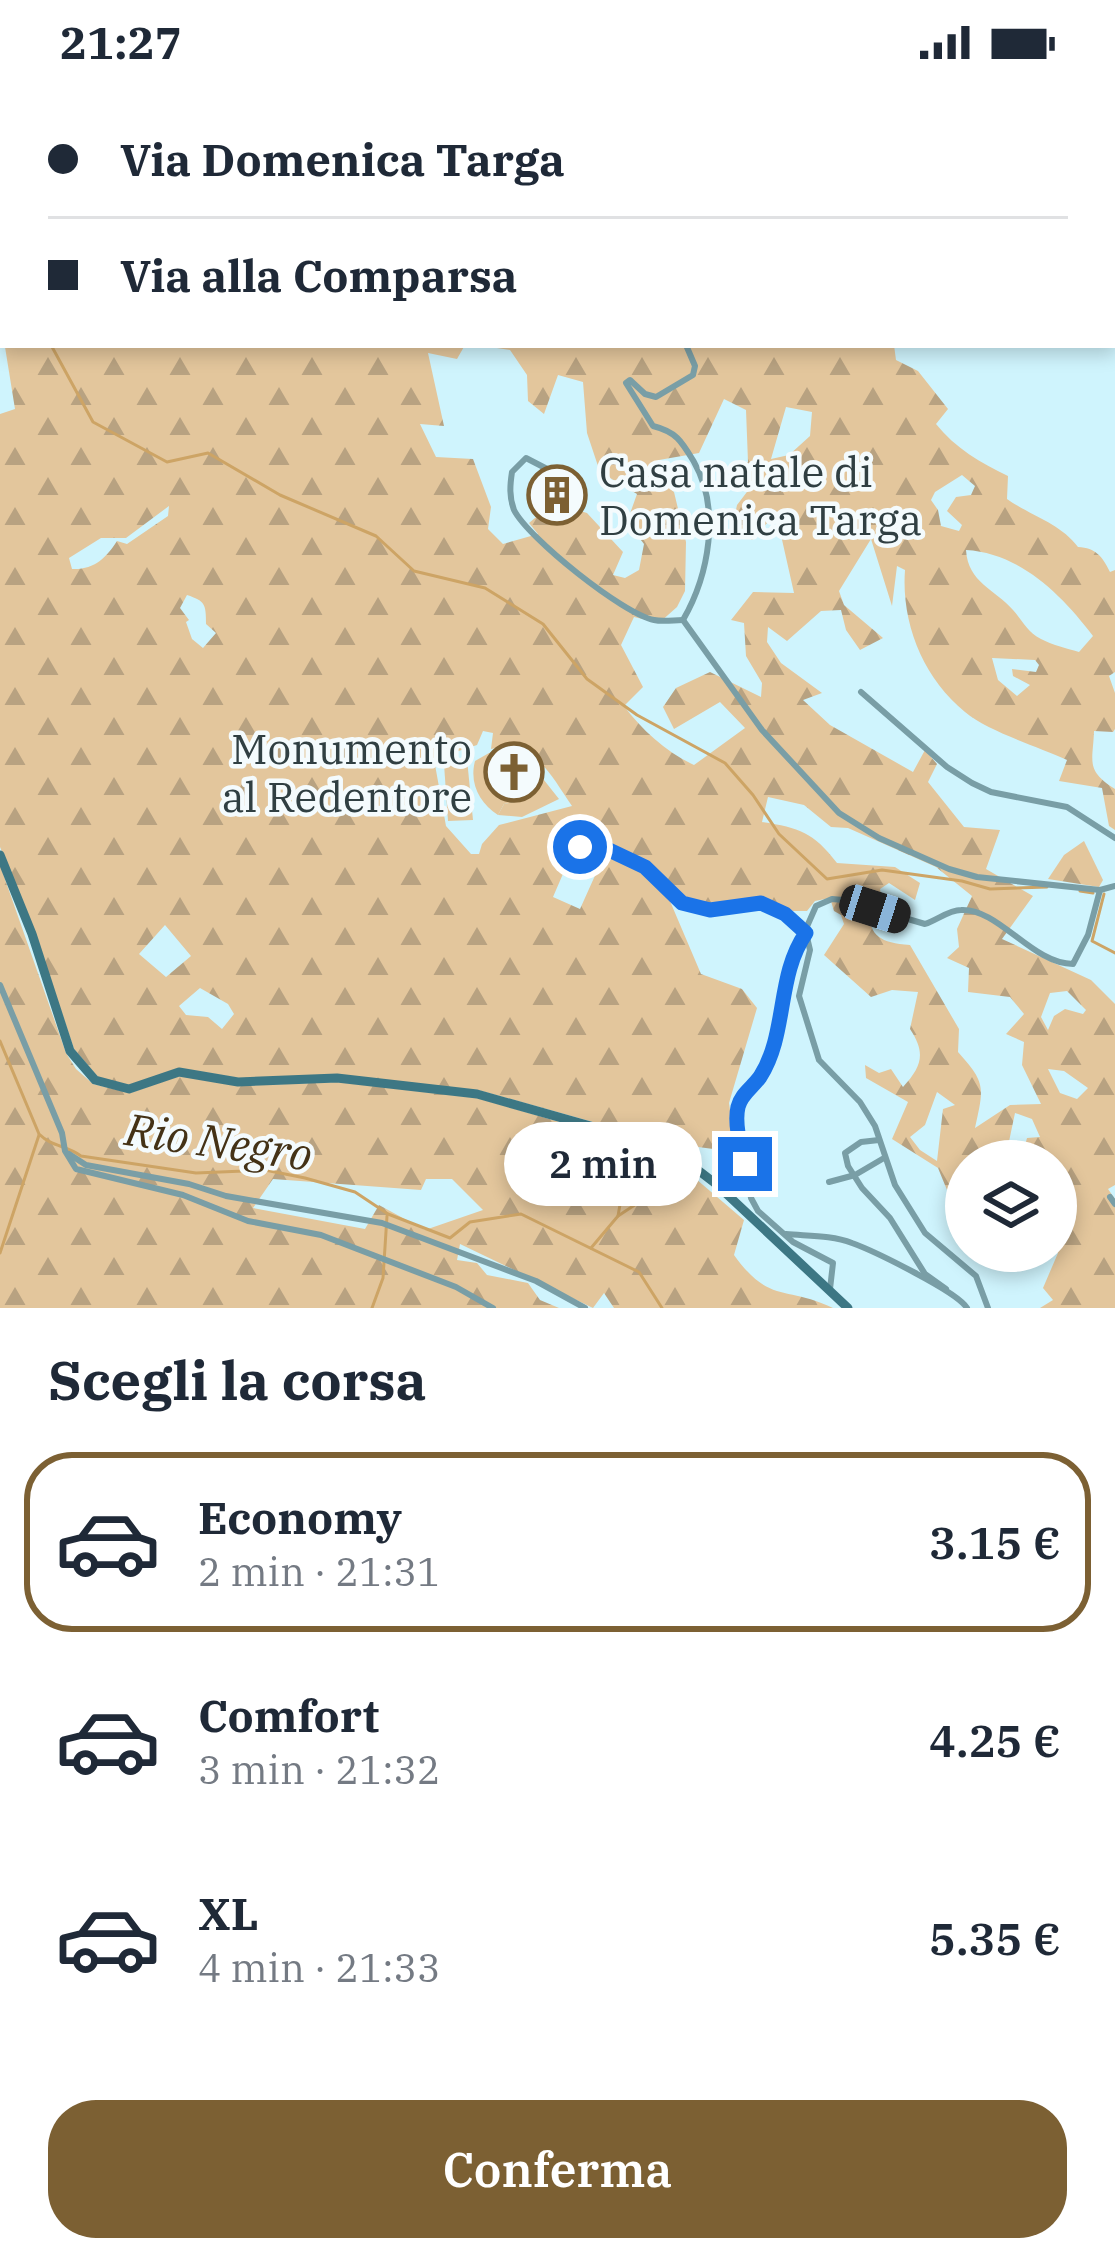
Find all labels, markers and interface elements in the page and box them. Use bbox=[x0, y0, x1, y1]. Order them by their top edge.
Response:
text: 21:27 bbox=[60, 13, 182, 71]
text: Via Domenica Targa bbox=[120, 130, 565, 188]
text: Via alla Comparsa bbox=[120, 246, 517, 304]
place label: Casa natale di Domenica Targa bbox=[599, 444, 922, 547]
building icon: Casa natale di Domenica Targa bbox=[526, 464, 588, 526]
place label: Monumento al Redentore bbox=[222, 721, 472, 824]
church icon: Monumento al Redentore bbox=[483, 741, 545, 803]
route start bbox=[553, 820, 607, 874]
car bbox=[835, 881, 915, 937]
water label: Rio Negro bbox=[121, 1099, 316, 1183]
callout: 2 min bbox=[505, 1122, 703, 1206]
route end bbox=[718, 1137, 772, 1191]
text: 2 min bbox=[549, 1138, 657, 1189]
map controls bbox=[945, 1140, 1077, 1272]
button: layers bbox=[945, 1140, 1077, 1272]
text: Scegli la corsa bbox=[48, 1345, 427, 1415]
icon: car bbox=[54, 1488, 162, 1596]
text: Economy bbox=[198, 1488, 402, 1546]
text: 3.15 € bbox=[929, 1513, 1061, 1571]
text: 2 min · 21:31 bbox=[198, 1546, 440, 1597]
icon: car bbox=[54, 1686, 162, 1794]
text: Comfort bbox=[198, 1686, 379, 1744]
text: 4.25 € bbox=[929, 1711, 1061, 1769]
text: 3 min · 21:32 bbox=[198, 1744, 440, 1795]
icon: car bbox=[54, 1884, 162, 1992]
text: XL bbox=[198, 1884, 259, 1942]
text: 5.35 € bbox=[929, 1909, 1061, 1967]
text: 4 min · 21:33 bbox=[198, 1942, 440, 1993]
button: Conferma bbox=[48, 2100, 1067, 2238]

